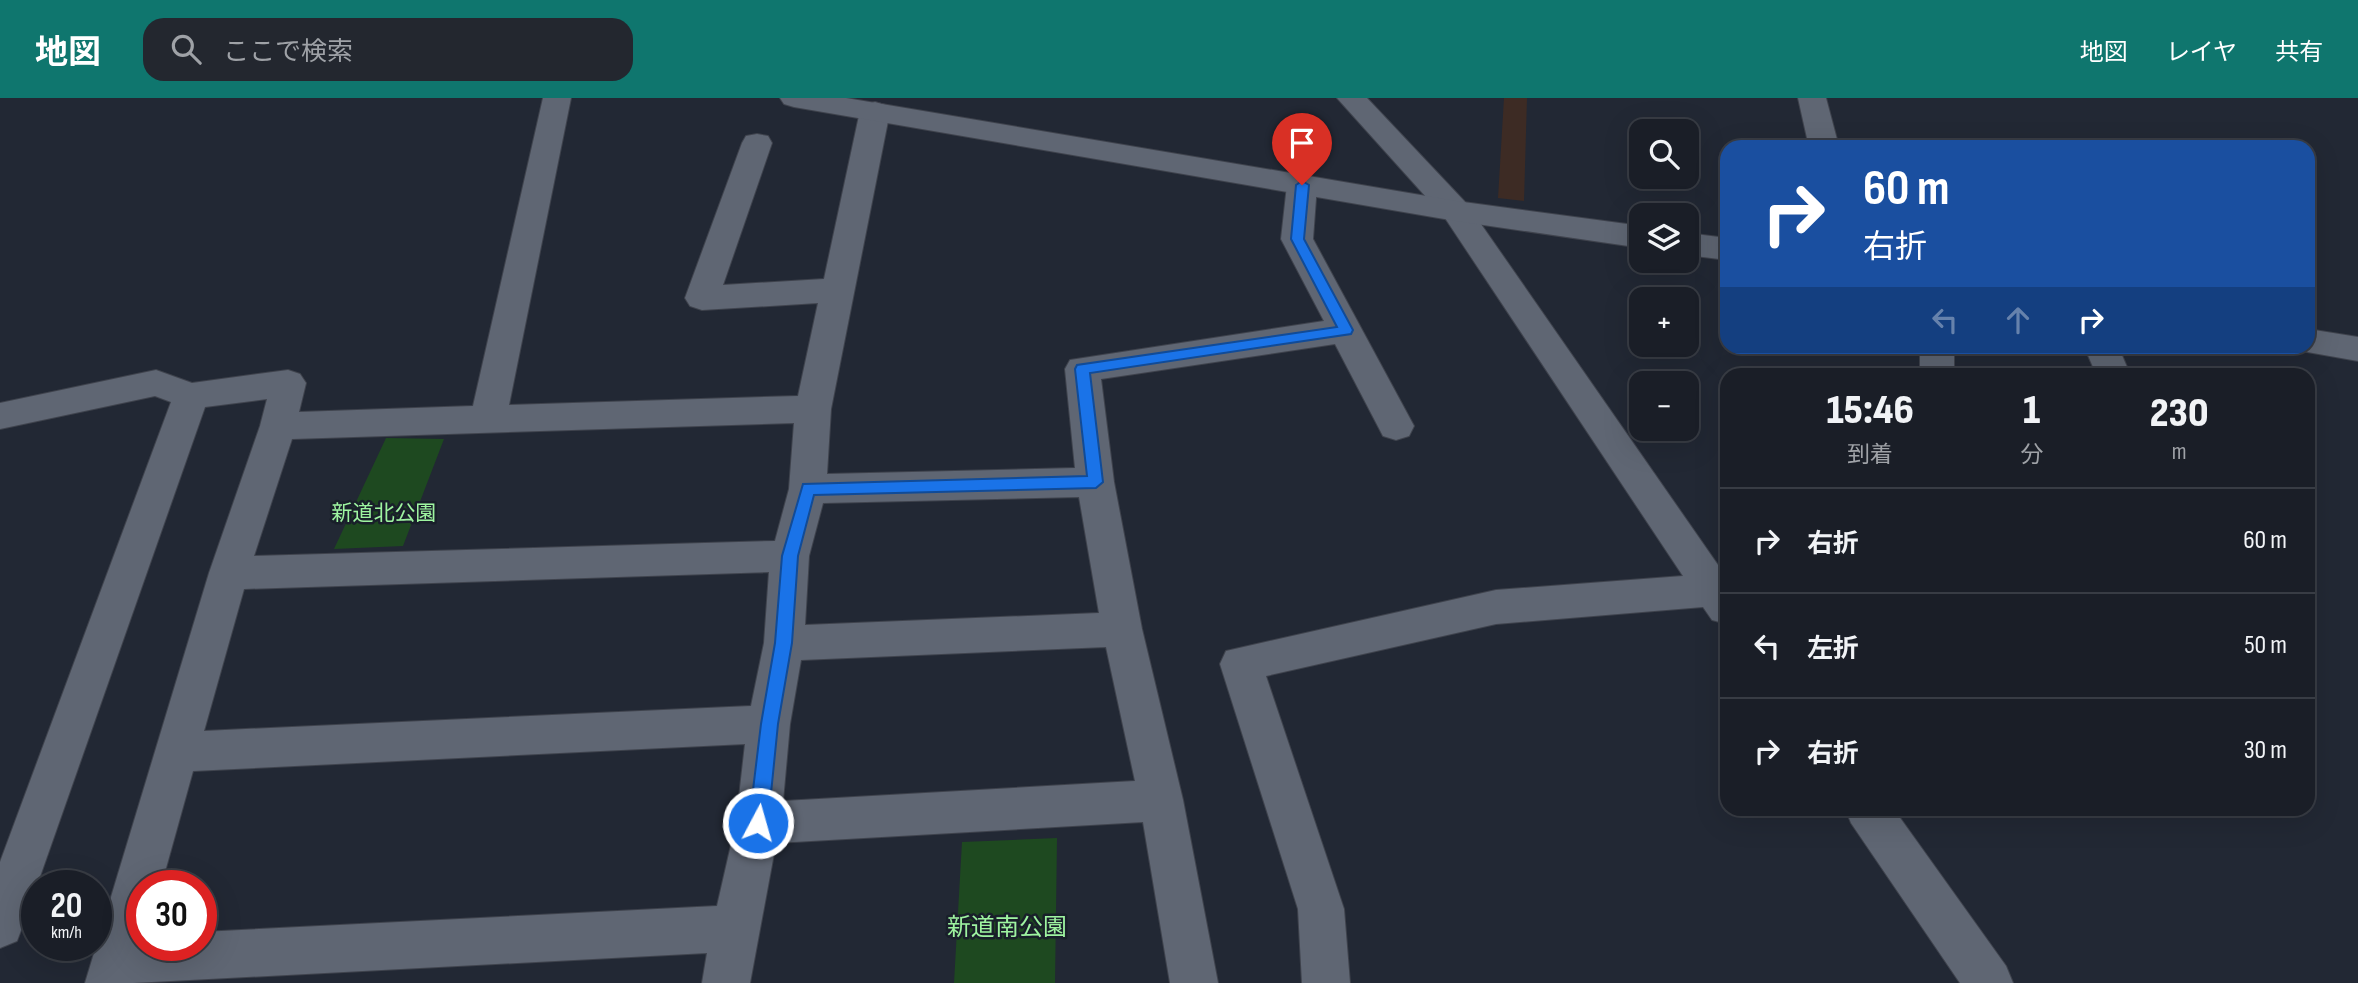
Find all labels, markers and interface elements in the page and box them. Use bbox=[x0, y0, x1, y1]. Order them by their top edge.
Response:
search box bbox=[143, 18, 633, 81]
icon: search bbox=[167, 30, 205, 68]
text: 地図 bbox=[35, 33, 101, 73]
text: ここで検索 bbox=[223, 37, 353, 68]
text: 地図 bbox=[2080, 38, 2128, 67]
text: レイヤ bbox=[2166, 38, 2237, 67]
text: 共有 bbox=[2275, 38, 2323, 67]
pin bbox=[1272, 113, 1332, 185]
map controls bbox=[1629, 119, 1699, 441]
button: search bbox=[1629, 119, 1699, 189]
icon: arrive bbox=[1283, 124, 1321, 162]
text: 60 m bbox=[1863, 160, 1950, 219]
icon: right bbox=[1748, 168, 1839, 259]
button: layers bbox=[1629, 203, 1699, 273]
text: 右折 bbox=[1863, 228, 1927, 267]
button: + bbox=[1629, 287, 1699, 357]
icon: left bbox=[1926, 301, 1964, 339]
icon: ahead bbox=[1999, 301, 2037, 339]
icon: right bbox=[2072, 301, 2110, 339]
button: − bbox=[1629, 371, 1699, 441]
text: 15:46 bbox=[1826, 385, 1914, 436]
text: 1 bbox=[2023, 385, 2040, 436]
text: 230 bbox=[2150, 388, 2209, 439]
text: m bbox=[2172, 438, 2186, 466]
text: 到着 bbox=[1847, 441, 1893, 469]
text: 分 bbox=[2020, 441, 2043, 469]
park label: 新道北公園 bbox=[332, 501, 437, 526]
icon: right bbox=[1748, 522, 1786, 560]
text: 60 m bbox=[2243, 525, 2287, 556]
text: 右折 bbox=[1807, 529, 1859, 560]
icon: left bbox=[1748, 627, 1786, 665]
text: 50 m bbox=[2244, 630, 2287, 661]
text: 左折 bbox=[1807, 634, 1859, 665]
icon: right bbox=[1748, 732, 1786, 770]
text: 30 m bbox=[2244, 735, 2287, 766]
text: 右折 bbox=[1807, 739, 1859, 770]
position arrow bbox=[721, 786, 795, 860]
speed limit sign: 30 bbox=[126, 870, 217, 961]
text: 20 bbox=[51, 885, 83, 928]
park label: 新道南公園 bbox=[947, 913, 1067, 942]
text: km/h bbox=[51, 922, 82, 943]

